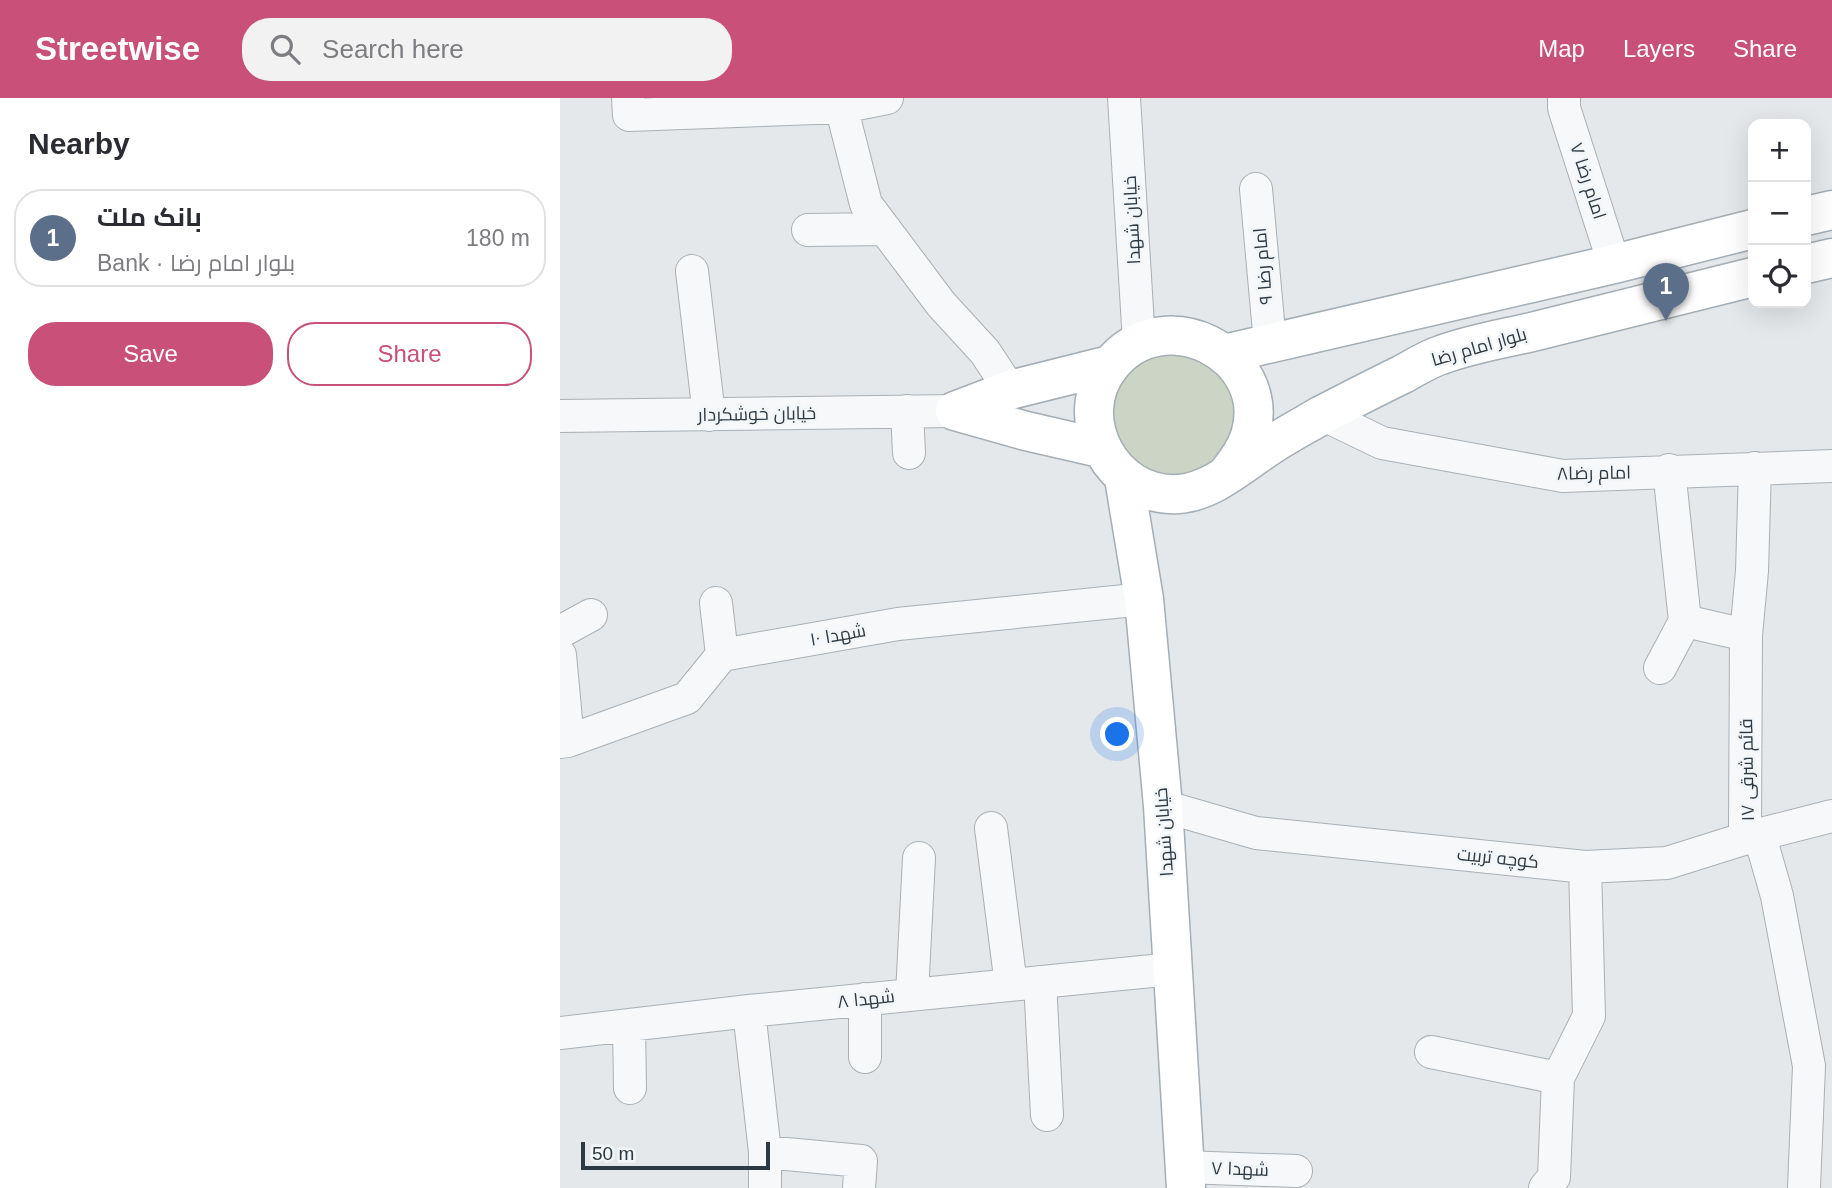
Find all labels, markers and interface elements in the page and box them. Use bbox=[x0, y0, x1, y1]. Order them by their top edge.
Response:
search box bbox=[242, 18, 732, 81]
text: Streetwise bbox=[35, 30, 200, 67]
icon: search bbox=[266, 30, 304, 68]
text: Search here bbox=[322, 34, 464, 64]
text: Map bbox=[1538, 35, 1585, 62]
text: Layers bbox=[1623, 35, 1695, 62]
text: Share bbox=[1733, 35, 1797, 62]
map controls bbox=[1748, 119, 1811, 308]
button: + bbox=[1748, 119, 1811, 182]
text: Nearby bbox=[28, 127, 130, 160]
street label: امام رضا ۷ bbox=[1564, 140, 1610, 222]
street label: خیابان شهدا bbox=[1120, 175, 1145, 265]
button: − bbox=[1748, 182, 1811, 245]
text: بانک ملت bbox=[97, 202, 202, 232]
text: 1 bbox=[47, 225, 59, 251]
text: 180 m bbox=[466, 225, 530, 251]
street label: امام رضا ۹ bbox=[1250, 227, 1278, 305]
button: locate bbox=[1748, 245, 1811, 308]
text: Bank · بلوار امام رضا bbox=[97, 250, 295, 276]
pin: 1 bbox=[1643, 263, 1689, 321]
button: Save bbox=[28, 322, 273, 386]
button: Share bbox=[287, 322, 532, 386]
street label: بلوار امام رضا bbox=[1429, 324, 1529, 372]
street label: خیابان خوشکردار bbox=[697, 403, 816, 426]
street label: ۸امام رضا bbox=[1557, 462, 1631, 486]
street label: شهدا ۱۰ bbox=[809, 620, 868, 651]
your location bbox=[1100, 717, 1134, 751]
street label: قائم شرقی ۱۷ bbox=[1736, 718, 1760, 822]
street label: خیابان شهدا bbox=[1151, 787, 1178, 877]
street label: کوچه تربیت bbox=[1456, 844, 1540, 874]
street label: شهدا ۸ bbox=[836, 986, 896, 1013]
scale bar bbox=[581, 1139, 770, 1171]
text: 50 m bbox=[592, 1143, 634, 1164]
street label: شهدا ۷ bbox=[1211, 1158, 1269, 1181]

